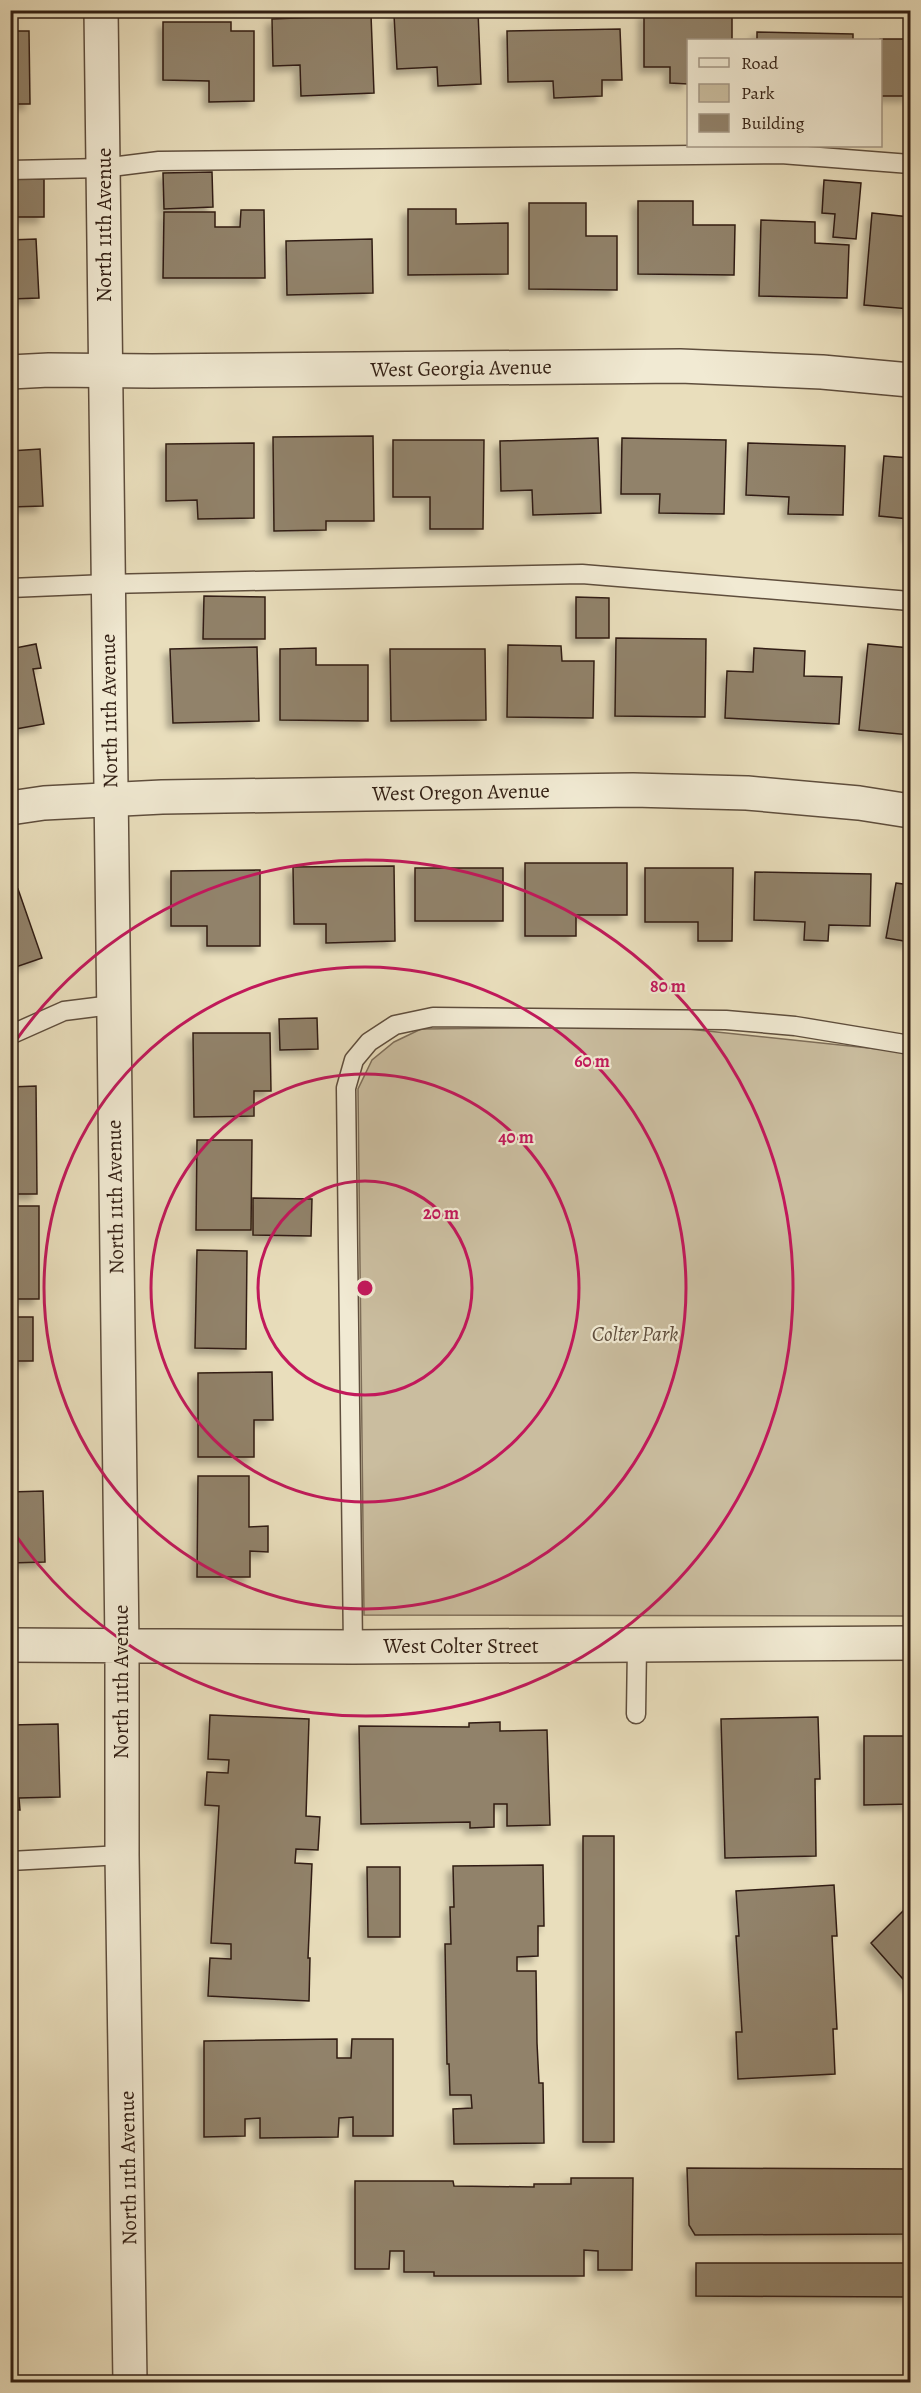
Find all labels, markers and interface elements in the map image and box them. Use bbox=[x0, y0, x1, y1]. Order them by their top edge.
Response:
legend bbox=[687, 39, 882, 147]
text: Road bbox=[741, 51, 779, 75]
text: Park bbox=[741, 81, 775, 105]
text: Building bbox=[741, 111, 805, 135]
street label: North 11th Avenue bbox=[90, 148, 118, 302]
street label: West Georgia Avenue bbox=[369, 352, 552, 384]
street label: North 11th Avenue bbox=[94, 633, 124, 789]
street label: West Oregon Avenue bbox=[371, 776, 550, 808]
text: 80 m bbox=[650, 974, 686, 998]
text: 60 m bbox=[574, 1049, 610, 1073]
street label: North 11th Avenue bbox=[100, 1119, 130, 1275]
text: 40 m bbox=[498, 1125, 534, 1149]
text: 20 m bbox=[423, 1201, 459, 1225]
centre of rings bbox=[355, 1278, 375, 1298]
park label: Colter Park bbox=[592, 1320, 678, 1348]
street label: North 11th Avenue bbox=[107, 1605, 135, 1759]
street label: West Colter Street bbox=[382, 1632, 539, 1660]
street label: North 11th Avenue bbox=[113, 2090, 143, 2246]

